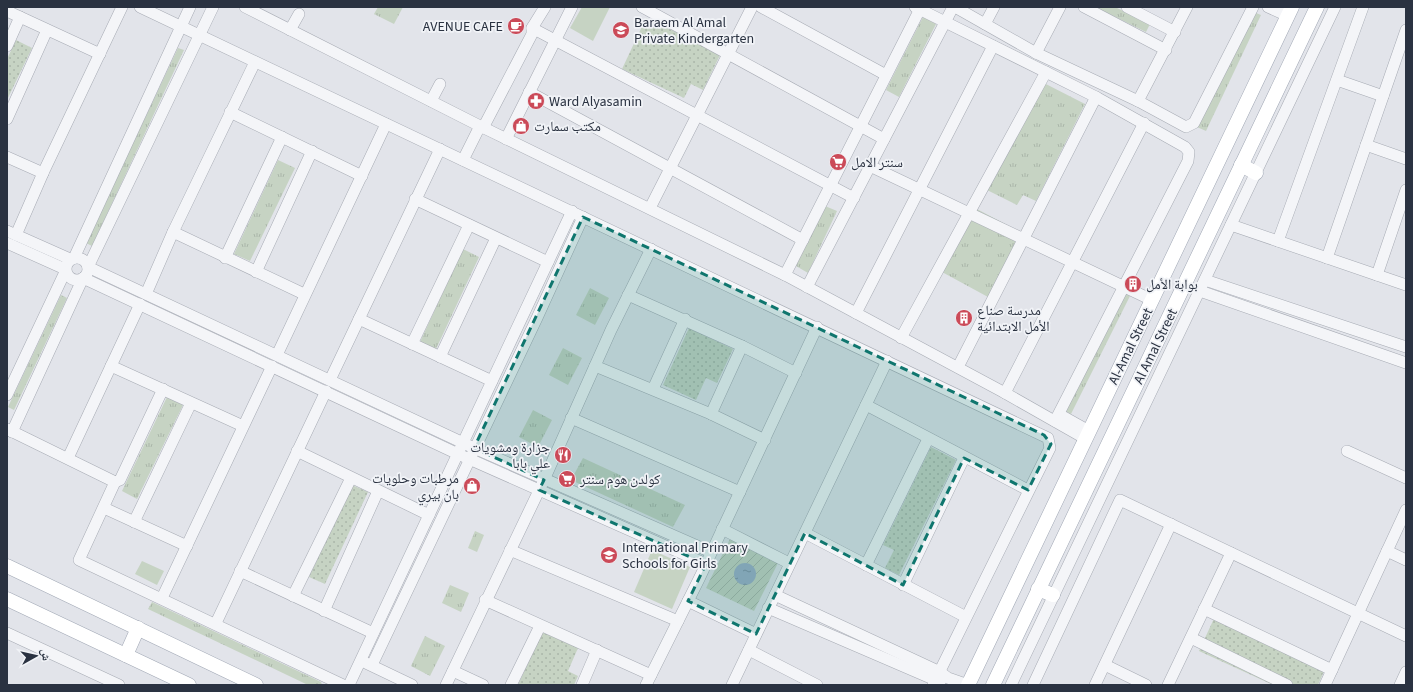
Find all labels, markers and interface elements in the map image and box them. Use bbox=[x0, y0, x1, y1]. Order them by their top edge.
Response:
place label: Baraem Al Amal Private Kindergarten bbox=[634, 13, 754, 49]
cafe icon: AVENUE CAFE bbox=[506, 16, 526, 36]
place label: AVENUE CAFE bbox=[423, 17, 503, 37]
school or university icon: Baraem Al Amal Private Kindergarten bbox=[611, 20, 631, 40]
pharmacy icon: Ward Alyasamin bbox=[526, 91, 546, 111]
place label: Ward Alyasamin bbox=[549, 92, 642, 112]
shop icon: مكتب سمارت bbox=[511, 116, 531, 136]
place label: مكتب سمارت bbox=[534, 117, 601, 137]
supermarket icon: سنتر الامل bbox=[828, 152, 848, 172]
place label: سنتر الامل bbox=[851, 153, 903, 173]
building icon: بوابة الأمل bbox=[1123, 274, 1143, 294]
place label: بوابة الأمل bbox=[1146, 275, 1198, 295]
place label: مدرسة صناع الأمل الابتدائية bbox=[977, 301, 1050, 337]
street label: Al-Amal Street bbox=[1104, 304, 1158, 388]
street label: Al Amal Street bbox=[1129, 305, 1183, 388]
building icon: مدرسة صناع الأمل الابتدائية bbox=[954, 308, 974, 328]
place label: جزارة ومشويات علي بابا bbox=[470, 438, 550, 475]
restaurant icon: جزارة ومشويات علي بابا bbox=[553, 445, 573, 465]
place label: مرطبات وحلويات بان بيري bbox=[372, 469, 459, 506]
supermarket icon: كولدن هوم سنتر bbox=[557, 469, 577, 489]
place label: كولدن هوم سنتر bbox=[579, 470, 660, 490]
shop icon: مرطبات وحلويات بان بيري bbox=[462, 476, 482, 496]
place label: International Primary Schools for Girls bbox=[622, 538, 748, 574]
school or university icon: International Primary Schools for Girls bbox=[599, 545, 619, 565]
north arrow bbox=[16, 636, 56, 676]
text: ش bbox=[37, 648, 54, 662]

